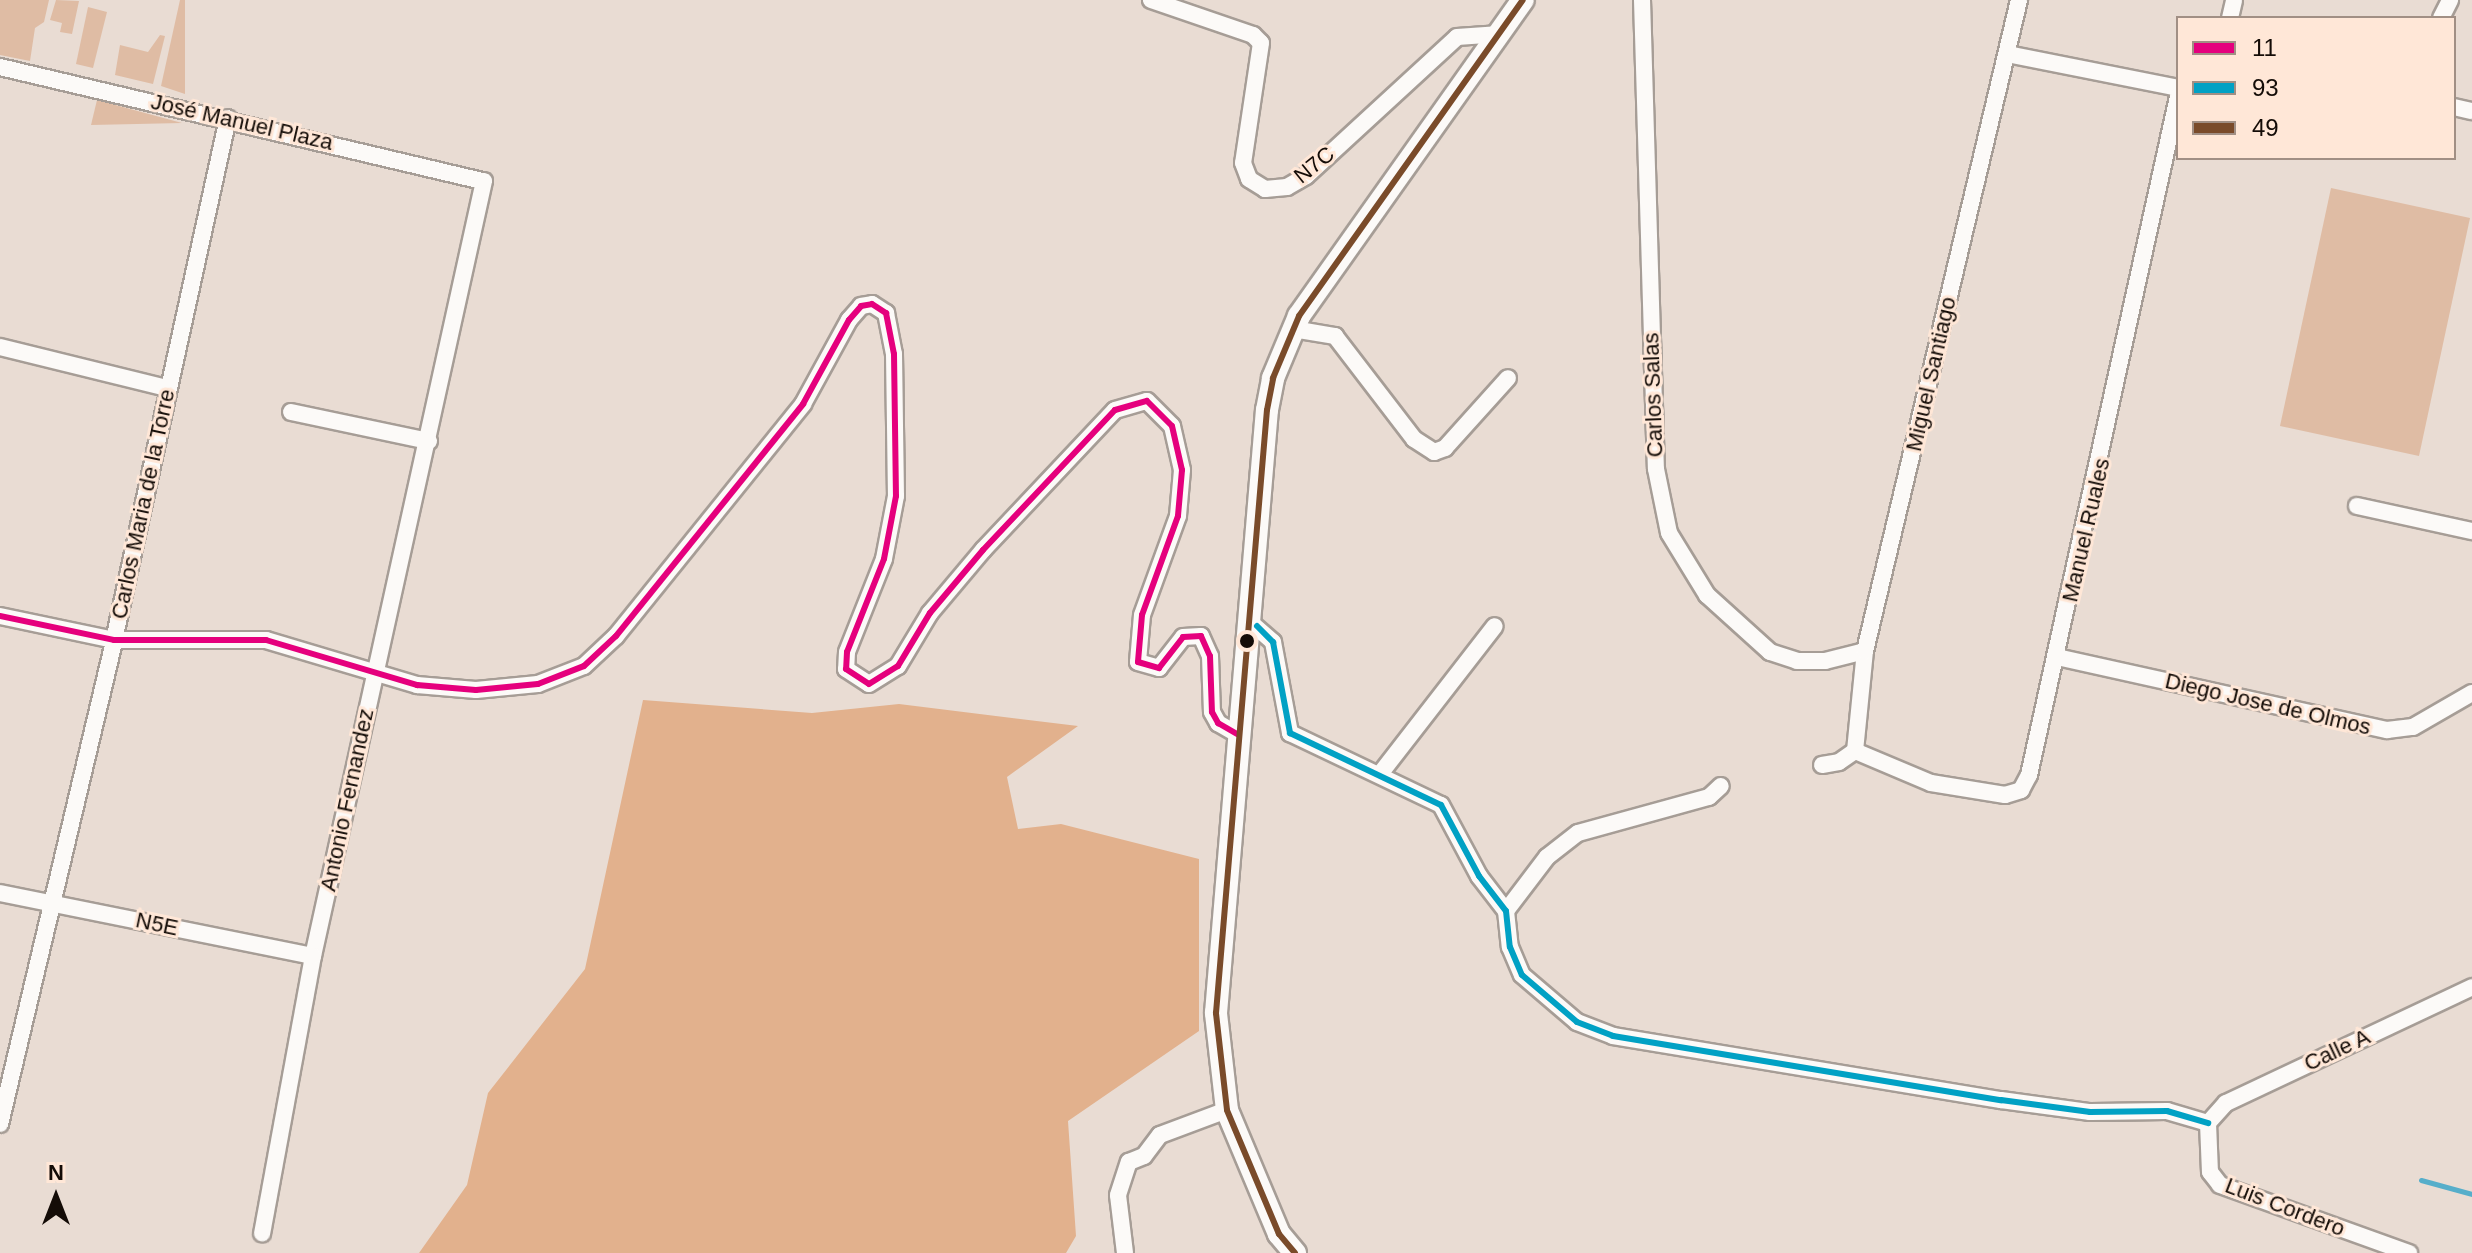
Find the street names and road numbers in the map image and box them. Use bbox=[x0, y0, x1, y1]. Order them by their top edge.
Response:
street label: José Manuel Plaza bbox=[148, 88, 336, 156]
street label: N7C bbox=[1289, 141, 1339, 189]
street label: Miguel Santiago bbox=[1900, 294, 1962, 454]
street label: Carlos Salas bbox=[1638, 332, 1668, 458]
street label: Carlos Maria de la Torre bbox=[106, 386, 180, 622]
street label: Manuel Ruales bbox=[2057, 456, 2115, 604]
street label: Diego Jose de Olmos bbox=[2163, 667, 2373, 741]
street label: Antonio Fernandez bbox=[315, 706, 379, 894]
street label: N5E bbox=[133, 907, 181, 941]
street label: Calle A bbox=[2299, 1023, 2375, 1077]
street label: Luis Cordero bbox=[2221, 1172, 2349, 1242]

